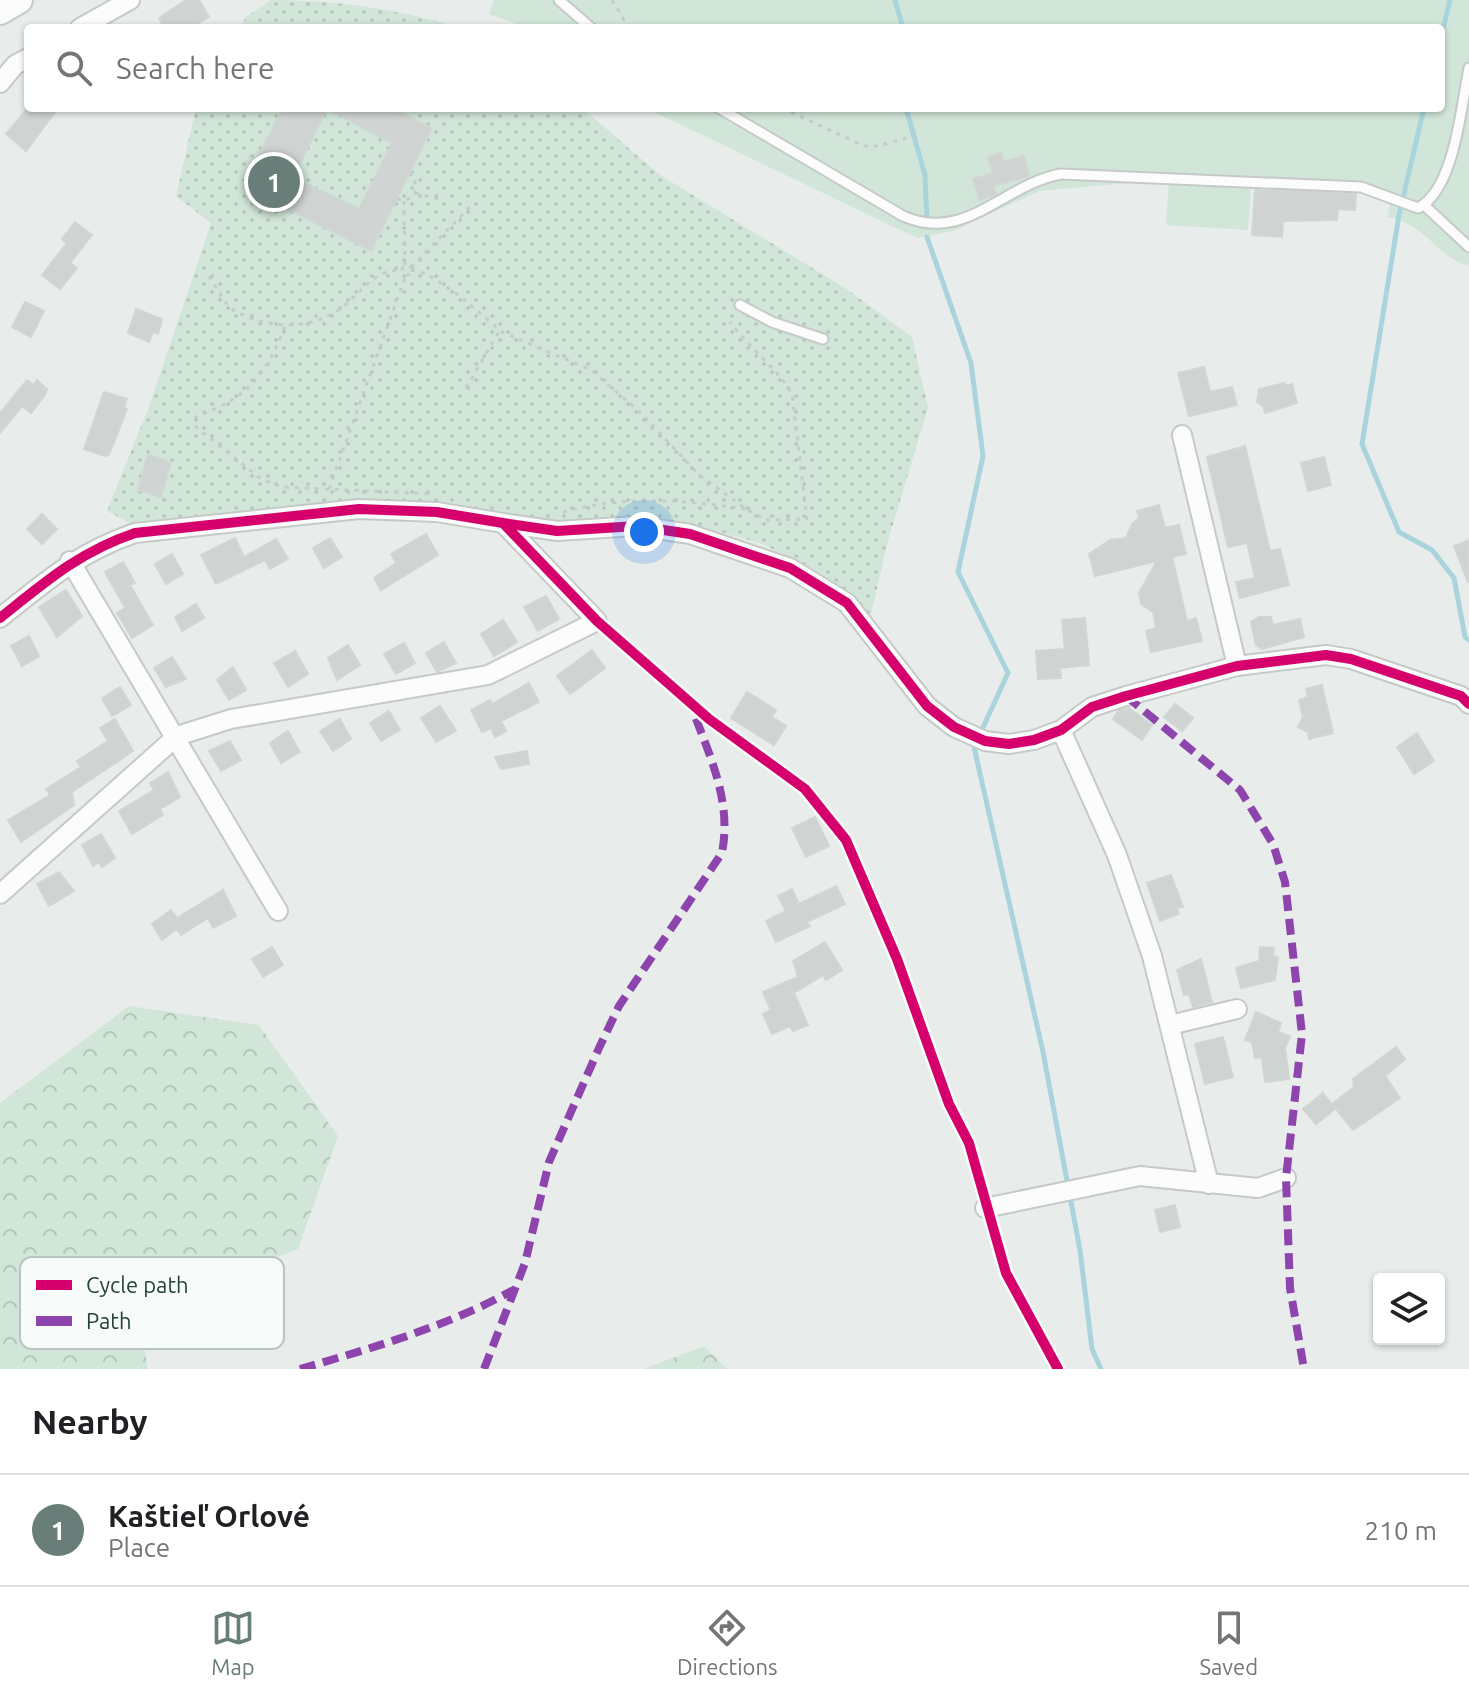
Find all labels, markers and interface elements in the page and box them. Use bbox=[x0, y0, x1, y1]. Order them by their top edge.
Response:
search box bbox=[24, 24, 1445, 112]
icon: search bbox=[52, 46, 96, 90]
text: Search here bbox=[116, 51, 275, 85]
pin: 1 bbox=[248, 152, 300, 212]
your location bbox=[624, 512, 664, 552]
legend bbox=[20, 1257, 284, 1349]
text: Cycle path bbox=[86, 1272, 189, 1297]
map controls bbox=[1373, 1273, 1445, 1345]
button: layers bbox=[1373, 1273, 1445, 1345]
text: Path bbox=[86, 1308, 131, 1333]
text: Nearby bbox=[32, 1402, 147, 1440]
text: Kaštieľ Orlové bbox=[108, 1499, 310, 1533]
text: 1 bbox=[51, 1516, 65, 1545]
text: 210 m bbox=[1365, 1516, 1437, 1545]
text: Place bbox=[108, 1533, 170, 1562]
tab: Map bbox=[211, 1606, 255, 1679]
tab: Directions bbox=[677, 1606, 778, 1679]
tab: Saved bbox=[1199, 1606, 1258, 1679]

